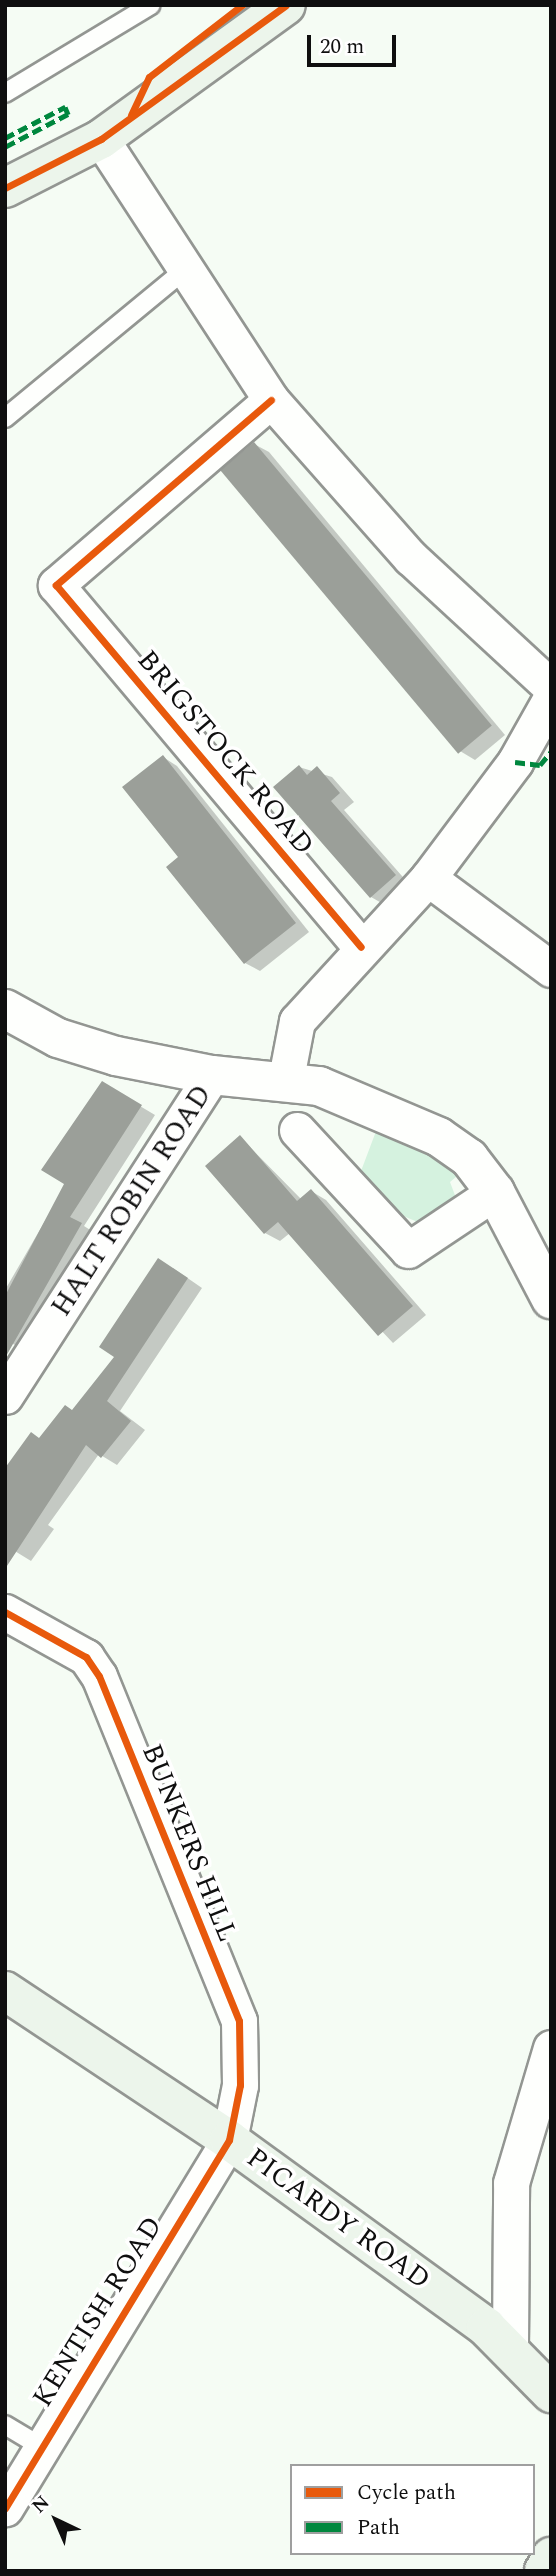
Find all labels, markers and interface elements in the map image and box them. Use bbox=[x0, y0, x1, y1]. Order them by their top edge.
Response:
scale bar bbox=[311, 21, 400, 65]
text: 20 m bbox=[320, 31, 364, 63]
street label: BRIGSTOCK ROAD bbox=[130, 644, 320, 862]
street label: HALT ROBIN ROAD bbox=[45, 1079, 219, 1323]
street label: BUNKERS HILL bbox=[134, 1739, 244, 1947]
street label: PICARDY ROAD bbox=[240, 2141, 436, 2297]
street label: KENTISH ROAD bbox=[26, 2211, 170, 2413]
legend bbox=[290, 2464, 535, 2555]
text: Cycle path bbox=[357, 2477, 456, 2509]
north arrow bbox=[21, 2485, 91, 2555]
text: N bbox=[25, 2489, 57, 2520]
text: Path bbox=[357, 2512, 400, 2544]

